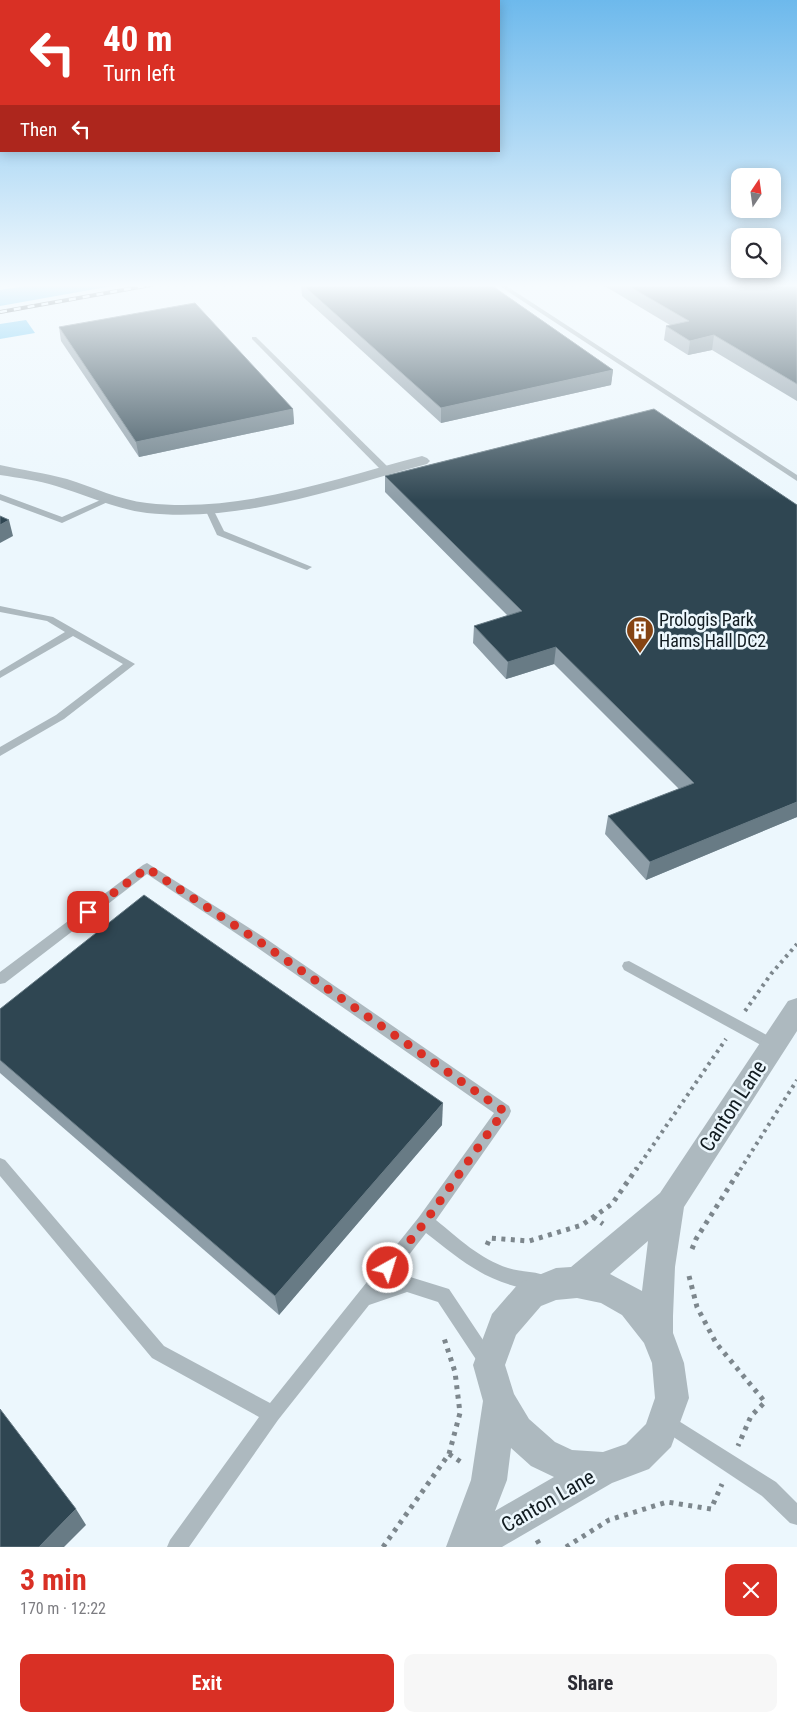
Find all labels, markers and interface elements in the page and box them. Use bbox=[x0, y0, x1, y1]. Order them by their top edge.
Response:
text: 40 m bbox=[103, 19, 172, 60]
icon: left bbox=[20, 20, 85, 85]
text: Turn left bbox=[103, 61, 175, 86]
icon: left bbox=[67, 115, 95, 143]
text: Then bbox=[20, 118, 57, 141]
north arrow bbox=[731, 168, 781, 218]
map controls bbox=[731, 168, 781, 278]
button: search bbox=[731, 228, 781, 278]
place label: Prologis Park Hams Hall DC2 bbox=[659, 609, 766, 651]
building icon: Prologis Park Hams Hall DC2 bbox=[625, 615, 655, 654]
pin bbox=[67, 891, 109, 933]
icon: arrive bbox=[74, 898, 102, 926]
street label: Canton Lane bbox=[695, 1056, 771, 1156]
position arrow bbox=[361, 1241, 413, 1293]
street label: Canton Lane bbox=[497, 1465, 599, 1537]
text: 3 min bbox=[20, 1562, 87, 1597]
button: close bbox=[725, 1564, 777, 1616]
text: 170 m · 12:22 bbox=[20, 1599, 106, 1618]
button: Exit bbox=[20, 1654, 394, 1712]
button: Share bbox=[404, 1654, 777, 1712]

